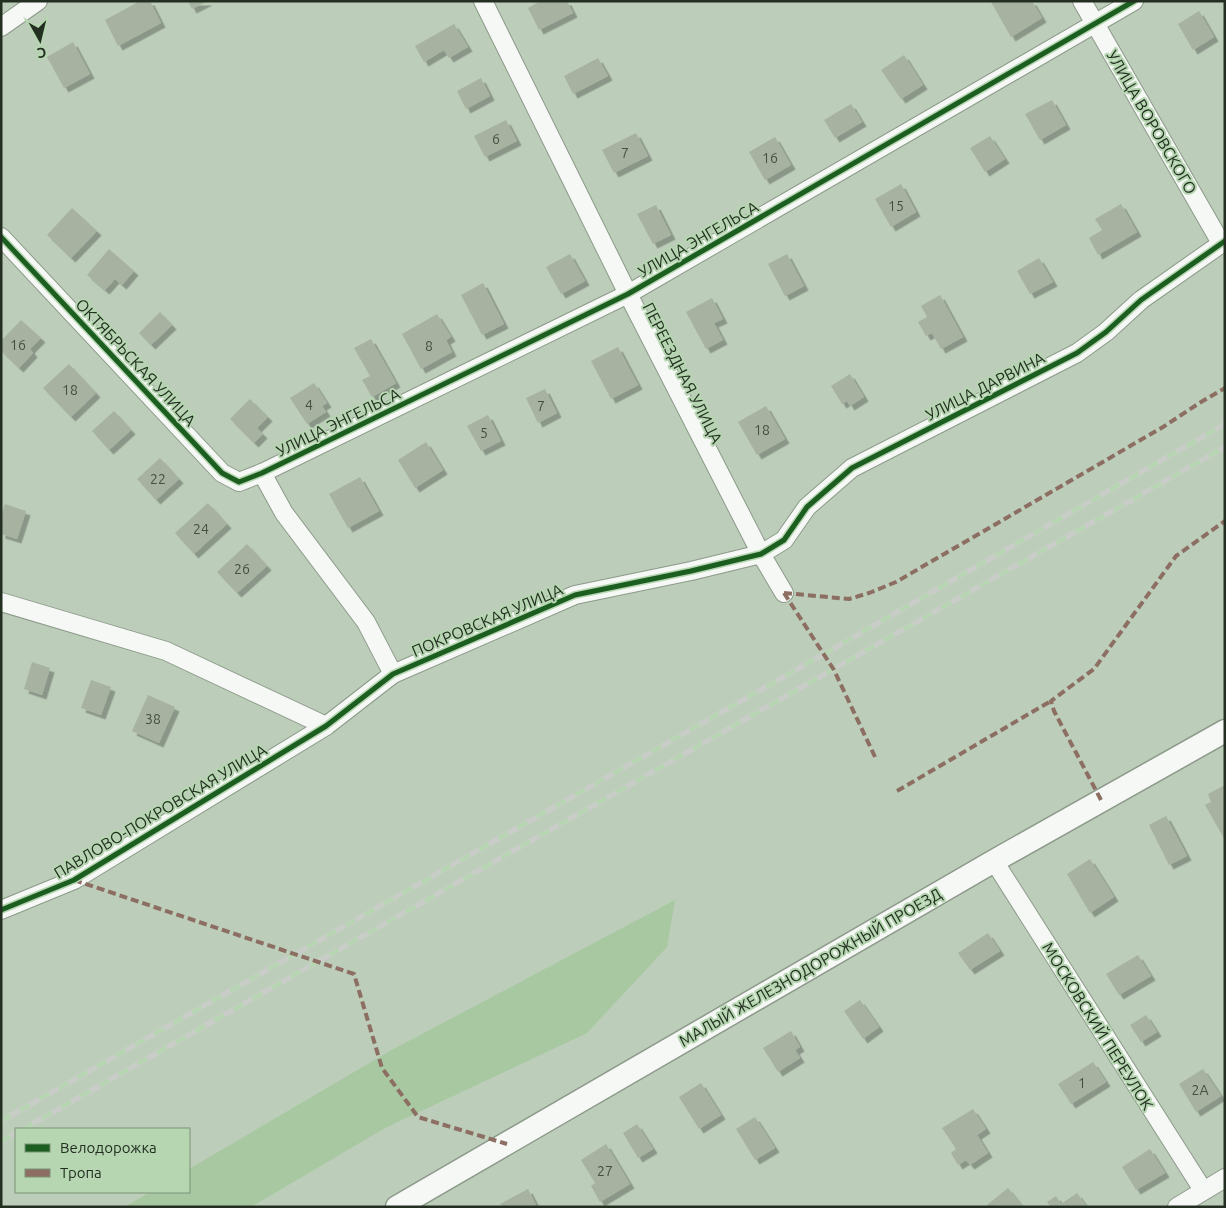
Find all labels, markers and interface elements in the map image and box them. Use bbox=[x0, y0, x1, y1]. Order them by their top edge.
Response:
north arrow bbox=[15, 15, 65, 65]
text: С bbox=[36, 44, 47, 61]
street label: УЛИЦА ВОРОВСКОГО bbox=[1103, 47, 1201, 197]
house number: 6 bbox=[492, 131, 500, 147]
house number: 7 bbox=[621, 145, 629, 161]
house number: 16 bbox=[762, 150, 778, 166]
street label: УЛИЦА ЭНГЕЛЬСА bbox=[635, 197, 762, 281]
house number: 15 bbox=[888, 198, 904, 214]
street label: ОКТЯБРЬСКАЯ УЛИЦА bbox=[72, 295, 200, 430]
street label: ПЕРЕЕЗДНАЯ УЛИЦА bbox=[640, 299, 727, 447]
house number: 16 bbox=[10, 337, 26, 353]
house number: 8 bbox=[425, 338, 433, 354]
street label: УЛИЦА ДАРВИНА bbox=[923, 348, 1048, 424]
house number: 18 bbox=[62, 382, 78, 398]
street label: УЛИЦА ЭНГЕЛЬСА bbox=[273, 384, 403, 460]
house number: 4 bbox=[305, 397, 313, 413]
house number: 7 bbox=[537, 398, 545, 414]
house number: 18 bbox=[754, 422, 770, 438]
house number: 5 bbox=[480, 425, 488, 441]
house number: 22 bbox=[150, 471, 166, 487]
house number: 24 bbox=[193, 521, 209, 537]
house number: 26 bbox=[234, 561, 250, 577]
street label: ПОКРОВСКАЯ УЛИЦА bbox=[409, 580, 566, 660]
house number: 38 bbox=[145, 711, 161, 727]
street label: ПАВЛОВО-ПОКРОВСКАЯ УЛИЦА bbox=[50, 740, 270, 882]
street label: МАЛЫЙ ЖЕЛЕЗНОДОРОЖНЫЙ ПРОЕЗД bbox=[675, 883, 944, 1050]
street label: МОСКОВСКИЙ ПЕРЕУЛОК bbox=[1039, 938, 1158, 1113]
house number: 1 bbox=[1078, 1075, 1086, 1091]
house number: 2А bbox=[1192, 1082, 1209, 1098]
legend bbox=[15, 1128, 190, 1193]
text: Велодорожка bbox=[60, 1139, 157, 1156]
house number: 27 bbox=[597, 1163, 613, 1179]
text: Тропа bbox=[60, 1164, 102, 1181]

